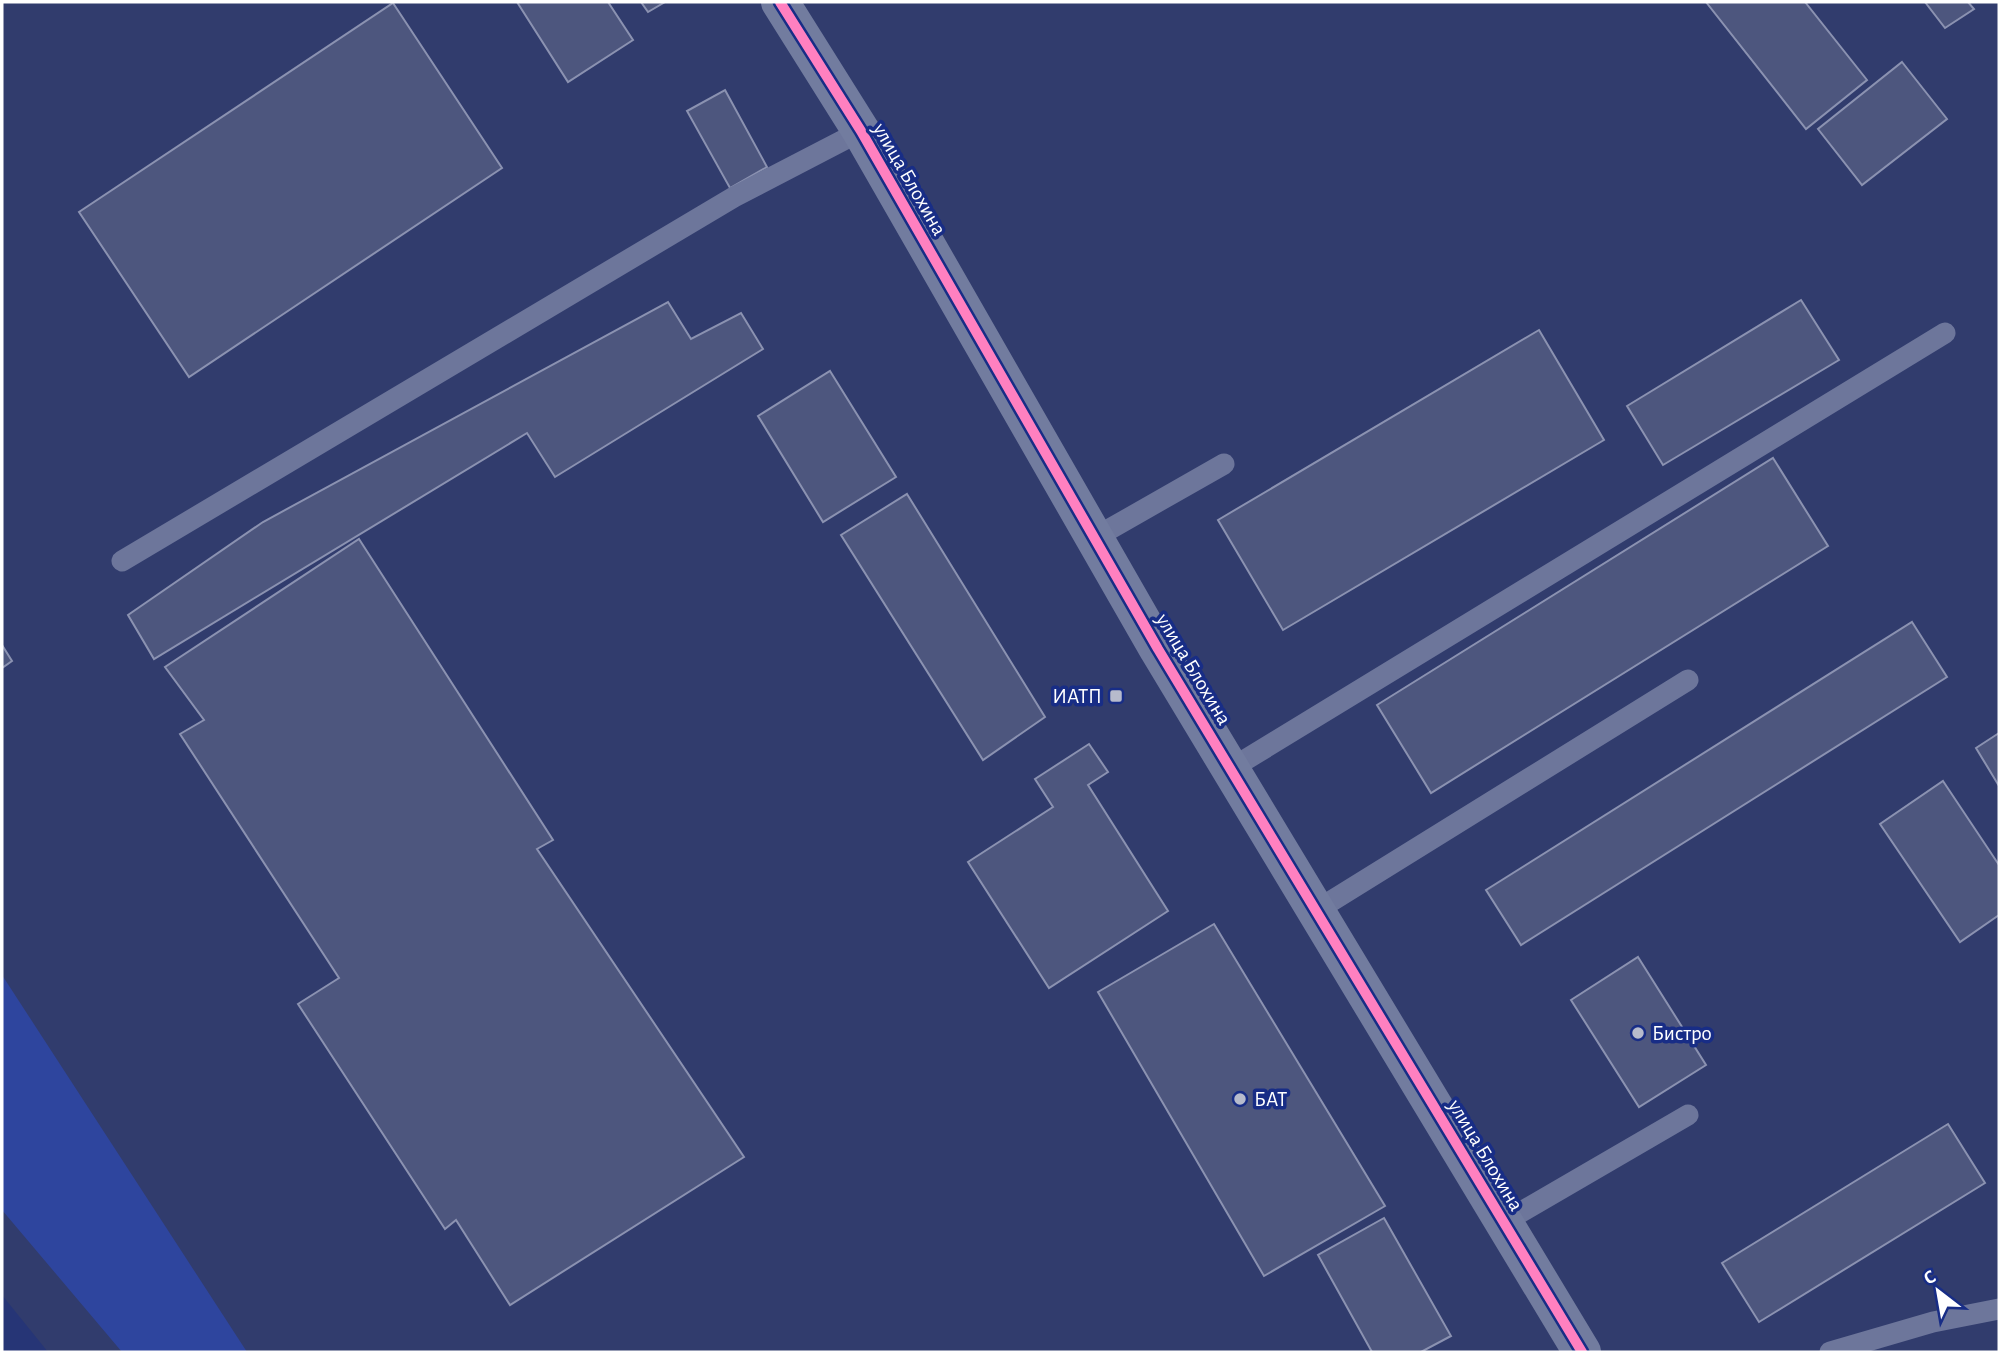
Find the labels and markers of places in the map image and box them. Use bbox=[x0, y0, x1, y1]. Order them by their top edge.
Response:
place label: ИАТП bbox=[1052, 686, 1102, 707]
marker: ИАТП bbox=[1108, 688, 1124, 704]
place label: Бистро bbox=[1652, 1023, 1712, 1044]
marker: Бистро bbox=[1630, 1025, 1646, 1041]
place label: БАТ bbox=[1254, 1089, 1287, 1110]
marker: БАТ bbox=[1232, 1091, 1248, 1107]

